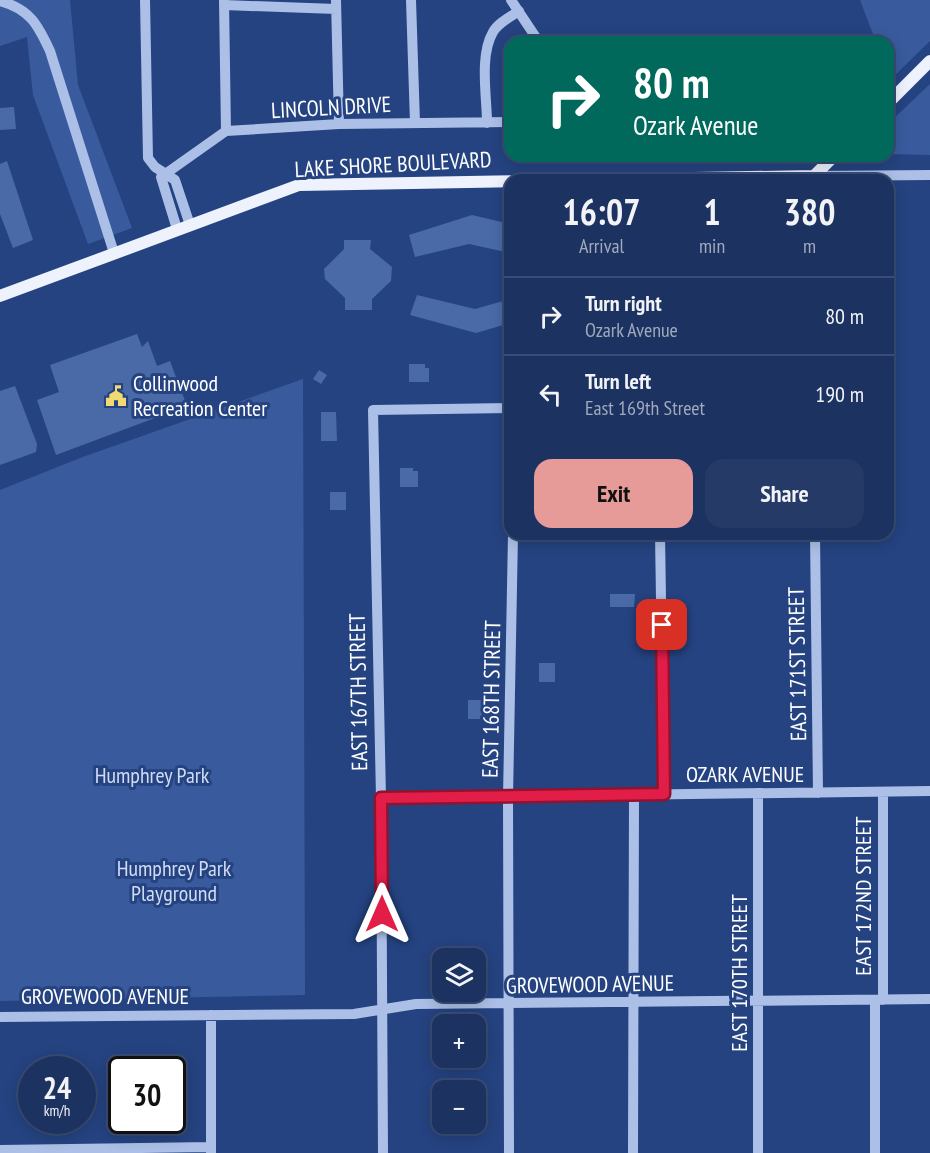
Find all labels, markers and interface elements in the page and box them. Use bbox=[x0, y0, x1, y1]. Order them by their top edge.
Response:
text: 80 m bbox=[633, 55, 710, 110]
icon: right bbox=[534, 60, 612, 138]
street label: LINCOLN DRIVE bbox=[270, 90, 392, 124]
text: Ozark Avenue bbox=[633, 108, 758, 142]
street label: LAKE SHORE BOULEVARD bbox=[294, 145, 492, 183]
text: 16:07 bbox=[563, 188, 640, 235]
text: 1 bbox=[703, 188, 721, 235]
text: 380 bbox=[784, 188, 835, 235]
text: Arrival bbox=[579, 233, 624, 259]
text: min bbox=[699, 233, 725, 259]
text: m bbox=[803, 233, 816, 259]
text: Turn right bbox=[585, 289, 662, 317]
icon: right bbox=[534, 300, 567, 333]
text: 80 m bbox=[825, 302, 864, 330]
text: Ozark Avenue bbox=[585, 317, 678, 343]
text: Turn left bbox=[585, 367, 651, 395]
place label: Collinwood Recreation Center bbox=[133, 369, 267, 422]
icon: left bbox=[534, 378, 567, 411]
text: 190 m bbox=[815, 380, 864, 408]
public building icon: Collinwood Recreation Center bbox=[104, 384, 128, 408]
text: East 169th Street bbox=[585, 395, 705, 421]
button: Exit bbox=[534, 459, 693, 528]
button: Share bbox=[705, 459, 864, 528]
street label: EAST 171ST STREET bbox=[782, 586, 812, 741]
pin bbox=[636, 599, 687, 650]
icon: arrive bbox=[645, 608, 678, 641]
street label: EAST 167TH STREET bbox=[343, 613, 373, 771]
street label: EAST 168TH STREET bbox=[476, 620, 506, 778]
street label: OZARK AVENUE bbox=[686, 760, 804, 788]
park label: Humphrey Park bbox=[95, 761, 210, 789]
street label: EAST 172ND STREET bbox=[849, 816, 877, 976]
park label: Humphrey Park Playground bbox=[117, 854, 232, 907]
position arrow bbox=[350, 882, 414, 946]
street label: EAST 170TH STREET bbox=[725, 894, 753, 1052]
map controls bbox=[432, 948, 486, 1134]
button: layers bbox=[432, 948, 486, 1002]
street label: GROVEWOOD AVENUE bbox=[506, 969, 674, 999]
street label: GROVEWOOD AVENUE bbox=[21, 982, 189, 1010]
button: + bbox=[432, 1014, 486, 1068]
speed limit sign: 30 bbox=[108, 1056, 186, 1134]
text: 24 bbox=[43, 1068, 71, 1107]
button: − bbox=[432, 1080, 486, 1134]
text: km/h bbox=[44, 1101, 70, 1120]

